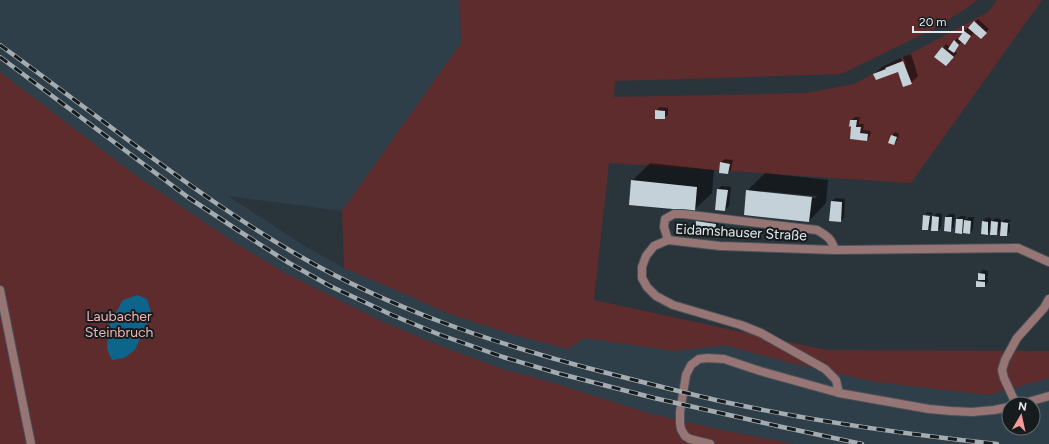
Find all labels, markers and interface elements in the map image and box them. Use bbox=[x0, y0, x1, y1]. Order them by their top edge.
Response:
scale bar bbox=[913, 8, 963, 34]
text: 20 m bbox=[919, 15, 947, 29]
street label: Eidamshauser Straße bbox=[675, 221, 808, 244]
park label: Laubacher Steinbruch bbox=[85, 308, 154, 341]
north arrow bbox=[1001, 396, 1041, 436]
text: N bbox=[1017, 400, 1028, 414]

